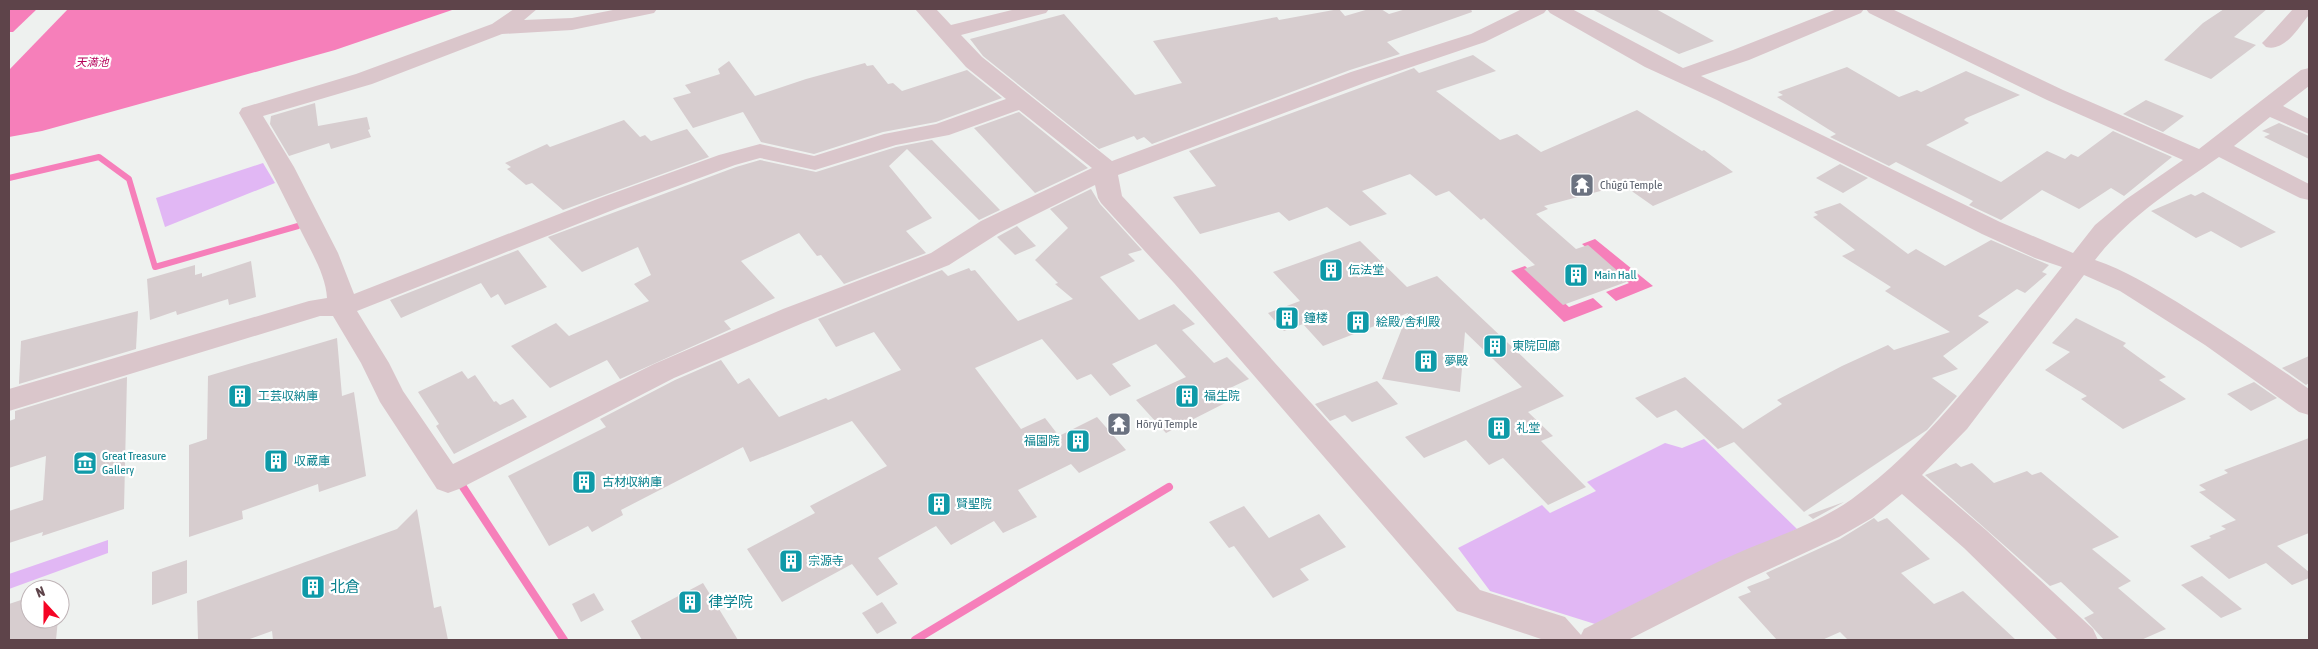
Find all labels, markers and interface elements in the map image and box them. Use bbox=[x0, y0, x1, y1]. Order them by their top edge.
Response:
water label: 天満池 bbox=[76, 56, 109, 68]
temple icon: Chūgū Temple bbox=[1569, 172, 1595, 198]
place label: Chūgū Temple bbox=[1600, 178, 1662, 192]
building icon: 伝法堂 bbox=[1318, 257, 1344, 283]
building icon: Main Hall bbox=[1563, 262, 1589, 288]
place label: 伝法堂 bbox=[1348, 263, 1384, 277]
place label: Main Hall bbox=[1594, 268, 1638, 282]
building icon: 鐘楼 bbox=[1274, 305, 1300, 331]
building icon: 絵殿/舎利殿 bbox=[1345, 309, 1371, 335]
place label: 鐘楼 bbox=[1304, 311, 1328, 325]
place label: 絵殿/舎利殿 bbox=[1376, 315, 1440, 329]
building icon: 東院回廊 bbox=[1482, 333, 1508, 359]
place label: 東院回廊 bbox=[1512, 339, 1560, 353]
building icon: 夢殿 bbox=[1413, 348, 1439, 374]
place label: 夢殿 bbox=[1444, 354, 1468, 368]
building icon: 工芸収納庫 bbox=[227, 383, 253, 409]
building icon: 福生院 bbox=[1174, 383, 1200, 409]
place label: 工芸収納庫 bbox=[258, 389, 318, 403]
place label: 福生院 bbox=[1204, 389, 1240, 403]
temple icon: Hōryū Temple bbox=[1106, 411, 1132, 437]
building icon: 礼堂 bbox=[1486, 415, 1512, 441]
place label: Hōryū Temple bbox=[1136, 417, 1197, 431]
place label: 礼堂 bbox=[1516, 421, 1540, 435]
building icon: 福園院 bbox=[1065, 428, 1091, 454]
place label: 福園院 bbox=[1024, 434, 1060, 448]
building icon: 収蔵庫 bbox=[263, 448, 289, 474]
place label: Great Treasure Gallery bbox=[102, 449, 166, 477]
museum icon: Great Treasure Gallery bbox=[72, 450, 98, 476]
place label: 収蔵庫 bbox=[294, 454, 330, 468]
building icon: 古材収納庫 bbox=[571, 469, 597, 495]
place label: 古材収納庫 bbox=[602, 475, 662, 489]
building icon: 賢聖院 bbox=[926, 491, 952, 517]
place label: 賢聖院 bbox=[956, 497, 992, 511]
building icon: 宗源寺 bbox=[778, 548, 804, 574]
place label: 宗源寺 bbox=[808, 554, 844, 568]
building icon: 北倉 bbox=[300, 574, 326, 600]
place label: 北倉 bbox=[330, 578, 360, 595]
north arrow bbox=[20, 579, 70, 629]
text: N bbox=[34, 583, 47, 601]
building icon: 律学院 bbox=[677, 589, 703, 615]
place label: 律学院 bbox=[708, 593, 753, 610]

